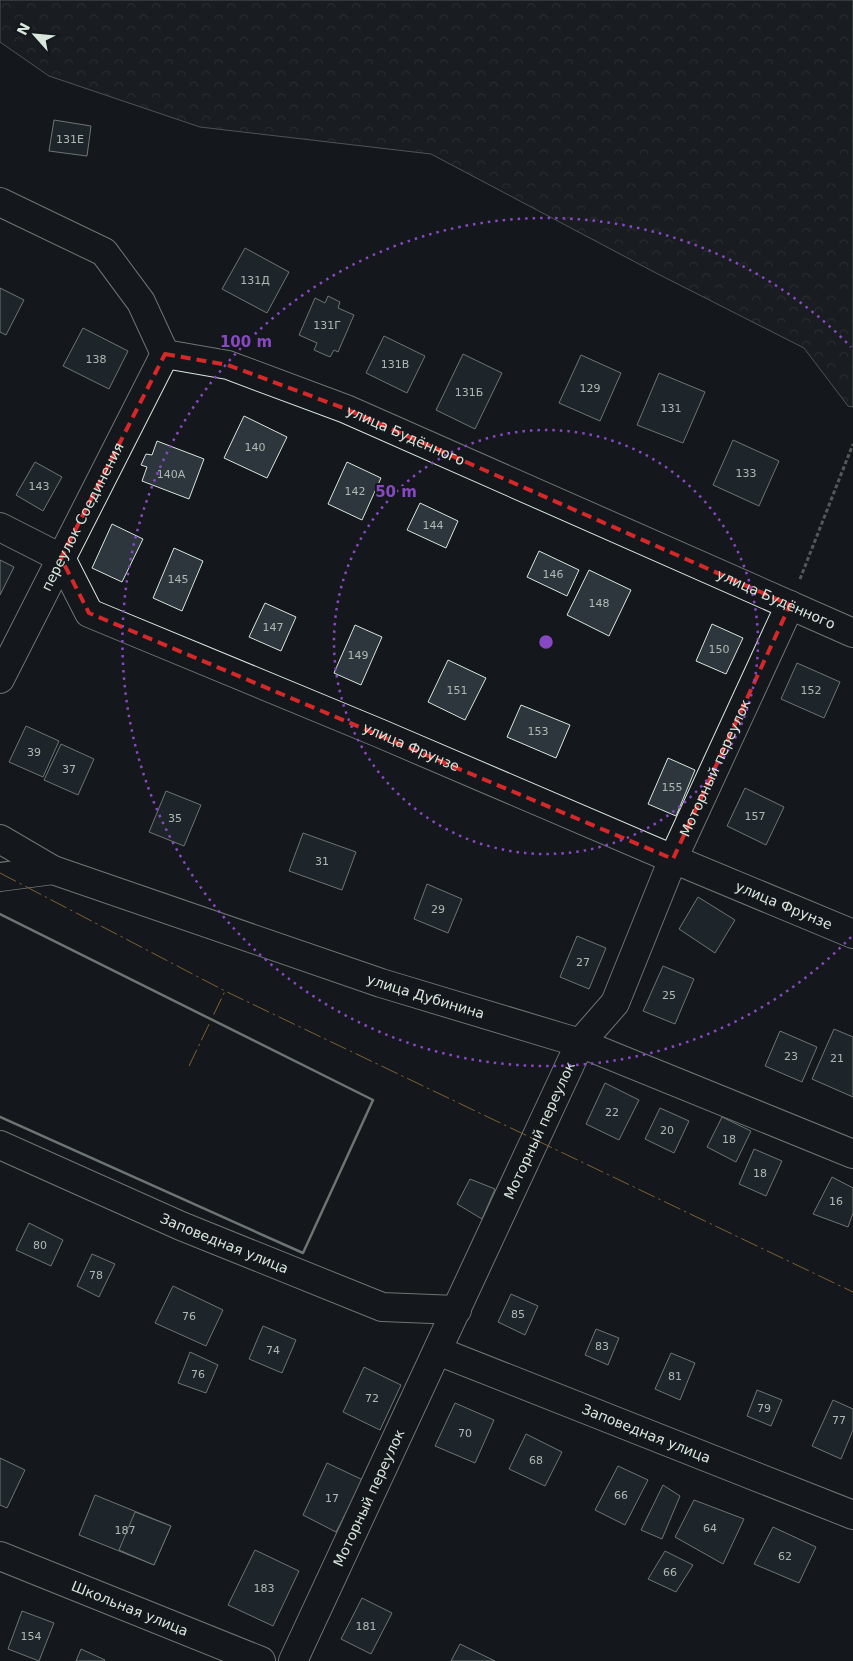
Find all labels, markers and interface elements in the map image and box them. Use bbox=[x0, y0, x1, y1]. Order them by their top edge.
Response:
north arrow bbox=[10, 10, 60, 60]
text: N bbox=[14, 20, 33, 38]
house number: 131Е bbox=[56, 133, 84, 146]
house number: 131Д bbox=[240, 274, 270, 287]
house number: 131Г bbox=[313, 319, 341, 332]
text: 100 m bbox=[220, 333, 272, 351]
house number: 138 bbox=[86, 353, 107, 366]
house number: 131В bbox=[381, 358, 409, 371]
house number: 129 bbox=[580, 382, 601, 395]
house number: 131Б bbox=[455, 386, 483, 399]
street label: улица Будённого bbox=[344, 402, 467, 469]
house number: 131 bbox=[661, 402, 682, 415]
street label: переулок Соединения bbox=[38, 440, 127, 594]
house number: 140 bbox=[245, 441, 266, 454]
house number: 133 bbox=[736, 467, 757, 480]
house number: 140А bbox=[157, 468, 186, 481]
house number: 143 bbox=[29, 480, 50, 493]
text: 50 m bbox=[375, 483, 417, 501]
house number: 142 bbox=[345, 485, 366, 498]
house number: 144 bbox=[423, 519, 444, 532]
street label: улица Будённого bbox=[714, 566, 838, 632]
house number: 146 bbox=[543, 568, 564, 581]
house number: 145 bbox=[168, 573, 189, 586]
house number: 148 bbox=[589, 597, 610, 610]
house number: 147 bbox=[263, 621, 284, 634]
centre of rings bbox=[537, 633, 555, 651]
house number: 150 bbox=[709, 643, 730, 656]
house number: 149 bbox=[348, 649, 369, 662]
house number: 151 bbox=[447, 684, 468, 697]
house number: 152 bbox=[801, 684, 822, 697]
street label: Моторный переулок bbox=[676, 697, 754, 839]
street label: улица Фрунзе bbox=[361, 719, 462, 775]
house number: 153 bbox=[528, 725, 549, 738]
house number: 39 bbox=[27, 746, 41, 759]
house number: 37 bbox=[62, 763, 76, 776]
house number: 155 bbox=[662, 781, 683, 794]
house number: 157 bbox=[745, 810, 766, 823]
house number: 35 bbox=[168, 812, 182, 825]
house number: 31 bbox=[315, 855, 329, 868]
street label: улица Фрунзе bbox=[733, 878, 835, 932]
house number: 29 bbox=[431, 903, 445, 916]
house number: 27 bbox=[576, 956, 590, 969]
street label: улица Дубинина bbox=[365, 971, 486, 1022]
house number: 25 bbox=[662, 989, 676, 1002]
house number: 23 bbox=[784, 1050, 798, 1063]
house number: 21 bbox=[830, 1052, 844, 1065]
street label: Моторный переулок bbox=[501, 1059, 578, 1202]
house number: 22 bbox=[605, 1106, 619, 1119]
house number: 20 bbox=[660, 1124, 674, 1137]
house number: 18 bbox=[722, 1133, 736, 1146]
house number: 18 bbox=[753, 1167, 767, 1180]
house number: 16 bbox=[829, 1195, 843, 1208]
street label: Заповедная улица bbox=[158, 1210, 291, 1276]
house number: 80 bbox=[33, 1239, 47, 1252]
house number: 78 bbox=[89, 1269, 103, 1282]
house number: 85 bbox=[511, 1308, 525, 1321]
house number: 76 bbox=[182, 1310, 196, 1323]
house number: 83 bbox=[595, 1340, 609, 1353]
house number: 74 bbox=[266, 1344, 280, 1357]
house number: 76 bbox=[191, 1368, 205, 1381]
house number: 81 bbox=[668, 1370, 682, 1383]
house number: 72 bbox=[365, 1392, 379, 1405]
street label: Заповедная улица bbox=[580, 1401, 713, 1466]
house number: 79 bbox=[757, 1402, 771, 1415]
house number: 77 bbox=[832, 1414, 846, 1427]
street label: Моторный переулок bbox=[330, 1427, 408, 1569]
house number: 70 bbox=[458, 1427, 472, 1440]
house number: 68 bbox=[529, 1454, 543, 1467]
house number: 66 bbox=[614, 1489, 628, 1502]
house number: 17 bbox=[325, 1492, 339, 1505]
house number: 64 bbox=[703, 1522, 717, 1535]
house number: 187 bbox=[115, 1524, 136, 1537]
house number: 62 bbox=[778, 1550, 792, 1563]
house number: 66 bbox=[663, 1566, 677, 1579]
street label: Школьная улица bbox=[69, 1578, 191, 1639]
house number: 183 bbox=[254, 1582, 275, 1595]
house number: 181 bbox=[356, 1620, 377, 1633]
house number: 154 bbox=[21, 1630, 42, 1643]

